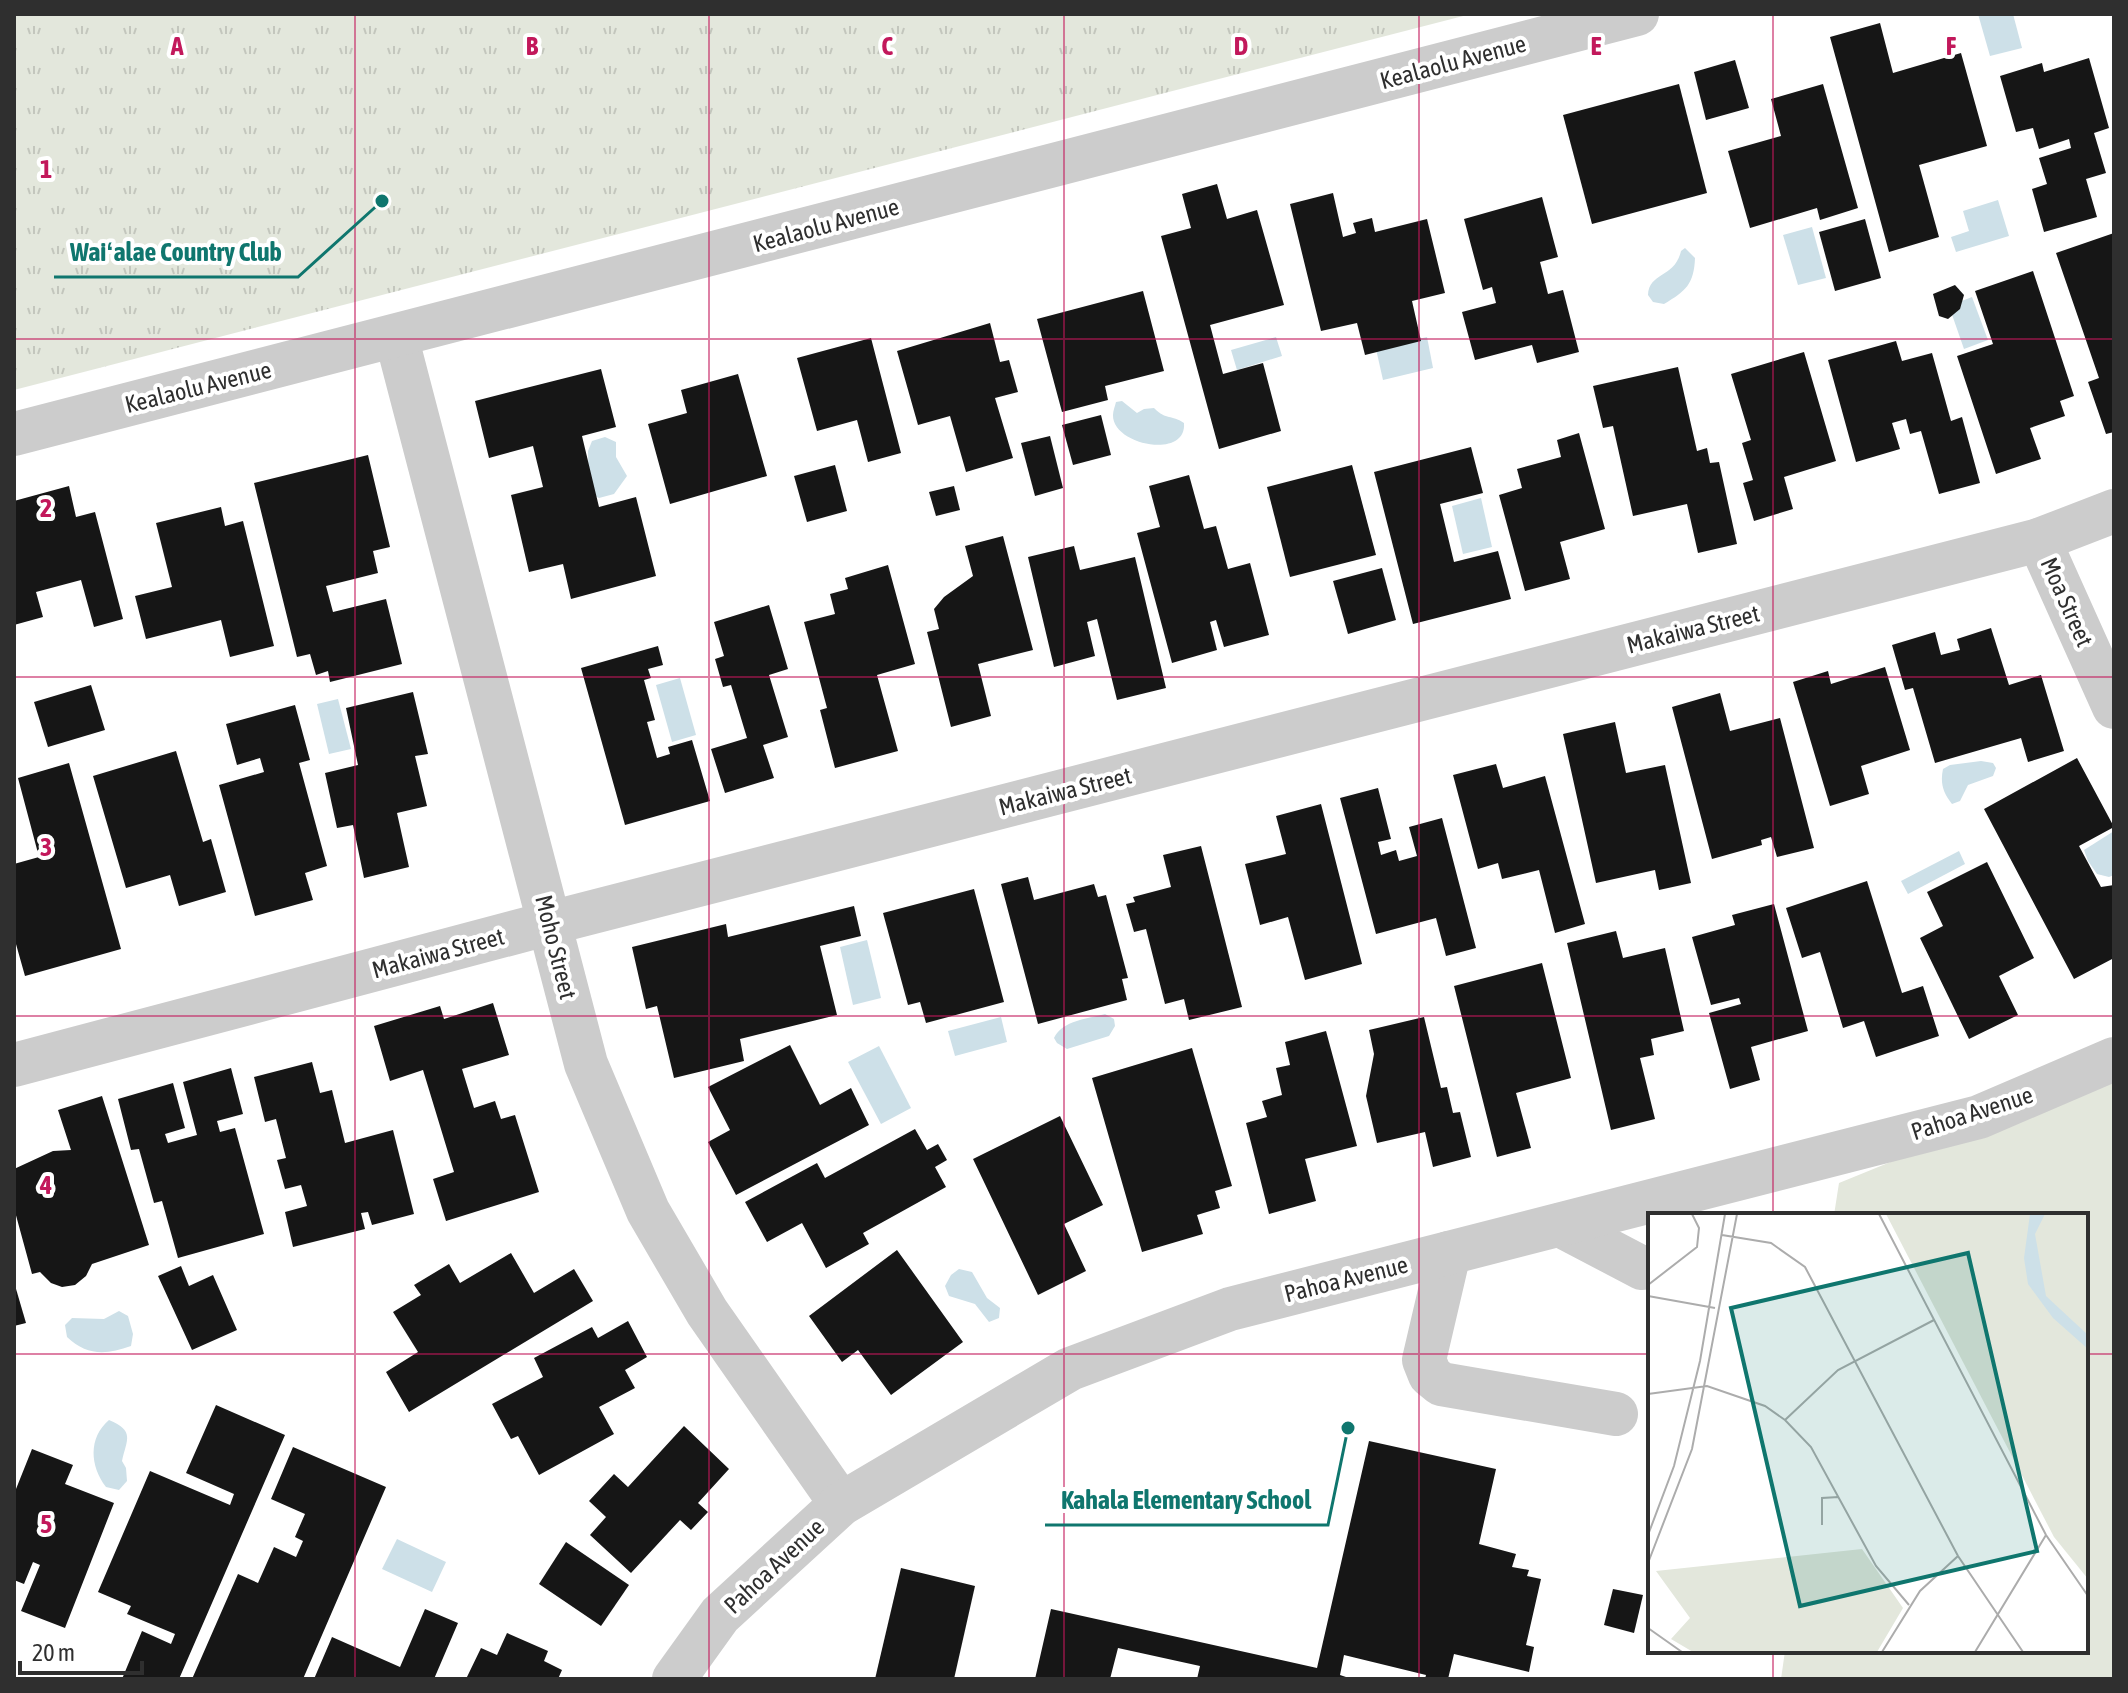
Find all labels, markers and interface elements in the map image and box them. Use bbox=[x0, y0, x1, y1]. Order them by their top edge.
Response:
street label: Kealaolu Avenue bbox=[1377, 30, 1529, 94]
text: A bbox=[170, 31, 184, 61]
text: B bbox=[526, 31, 539, 61]
text: C bbox=[881, 31, 893, 61]
text: D bbox=[1234, 31, 1248, 61]
text: E bbox=[1590, 31, 1602, 61]
text: F bbox=[1946, 31, 1957, 61]
text: 1 bbox=[40, 154, 52, 184]
street label: Kealaolu Avenue bbox=[750, 193, 902, 257]
callout: Waiʻalae Country Club bbox=[54, 227, 298, 277]
text: Waiʻalae Country Club bbox=[69, 237, 282, 267]
street label: Kealaolu Avenue bbox=[122, 356, 274, 418]
text: 2 bbox=[40, 493, 52, 523]
street label: Moa Street bbox=[2035, 553, 2099, 651]
street label: Makaiwa Street bbox=[1624, 599, 1762, 659]
street label: Makaiwa Street bbox=[996, 761, 1134, 821]
text: 3 bbox=[40, 832, 52, 862]
street label: Moho Street bbox=[530, 892, 582, 1002]
street label: Makaiwa Street bbox=[369, 922, 507, 984]
street label: Pahoa Avenue bbox=[1908, 1081, 2036, 1145]
text: 4 bbox=[39, 1170, 52, 1200]
inset map bbox=[1648, 1213, 2088, 1653]
street label: Pahoa Avenue bbox=[1281, 1251, 1411, 1307]
callout: Kahala Elementary School bbox=[1045, 1475, 1328, 1525]
text: Kahala Elementary School bbox=[1061, 1485, 1312, 1515]
text: 5 bbox=[40, 1509, 52, 1539]
street label: Pahoa Avenue bbox=[719, 1513, 829, 1619]
scale bar bbox=[20, 1625, 142, 1675]
text: 20 m bbox=[32, 1639, 75, 1666]

